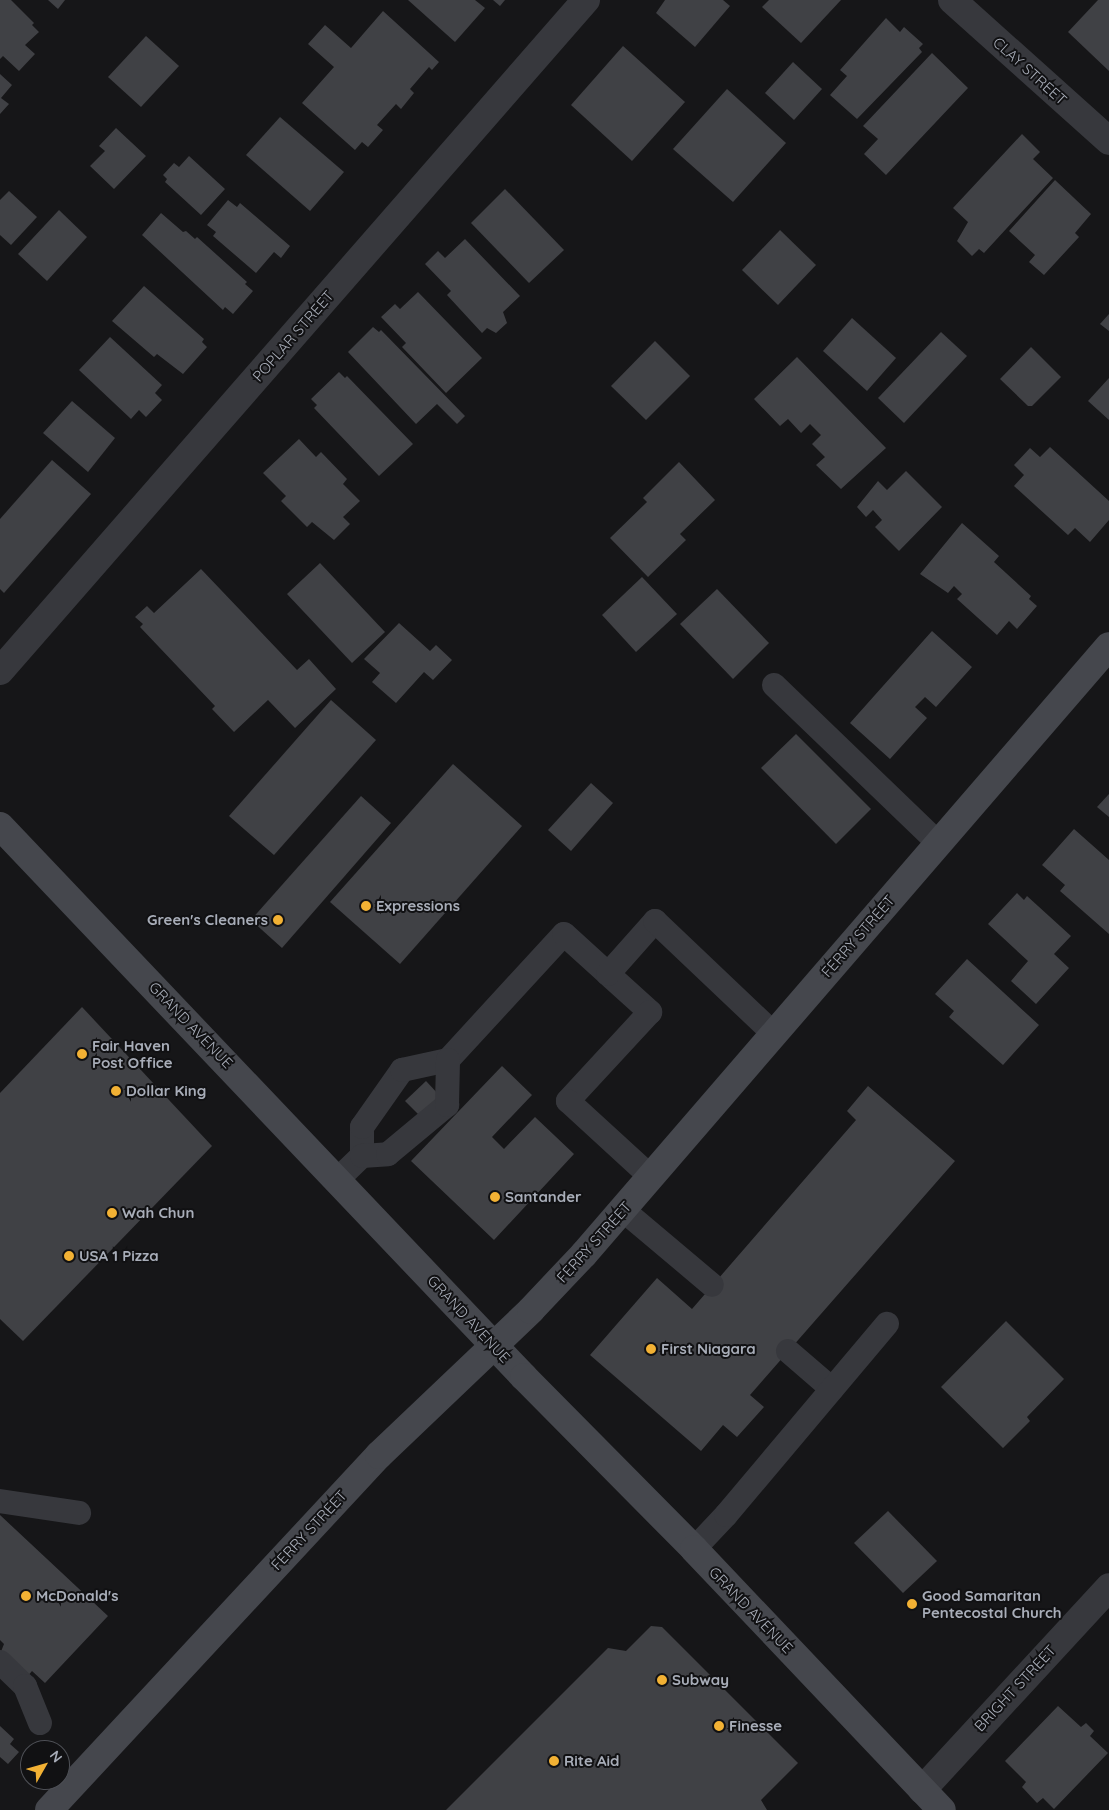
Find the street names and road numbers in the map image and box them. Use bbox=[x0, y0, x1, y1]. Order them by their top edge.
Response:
street label: CLAY STREET bbox=[989, 33, 1071, 109]
street label: POPLAR STREET bbox=[249, 287, 337, 385]
street label: FERRY STREET bbox=[817, 891, 899, 981]
street label: GRAND AVENUE bbox=[145, 978, 237, 1072]
street label: FERRY STREET bbox=[553, 1198, 635, 1286]
street label: GRAND AVENUE bbox=[424, 1272, 514, 1366]
street label: FERRY STREET bbox=[267, 1486, 351, 1574]
street label: GRAND AVENUE bbox=[705, 1563, 797, 1657]
street label: BRIGHT STREET bbox=[970, 1641, 1060, 1735]

